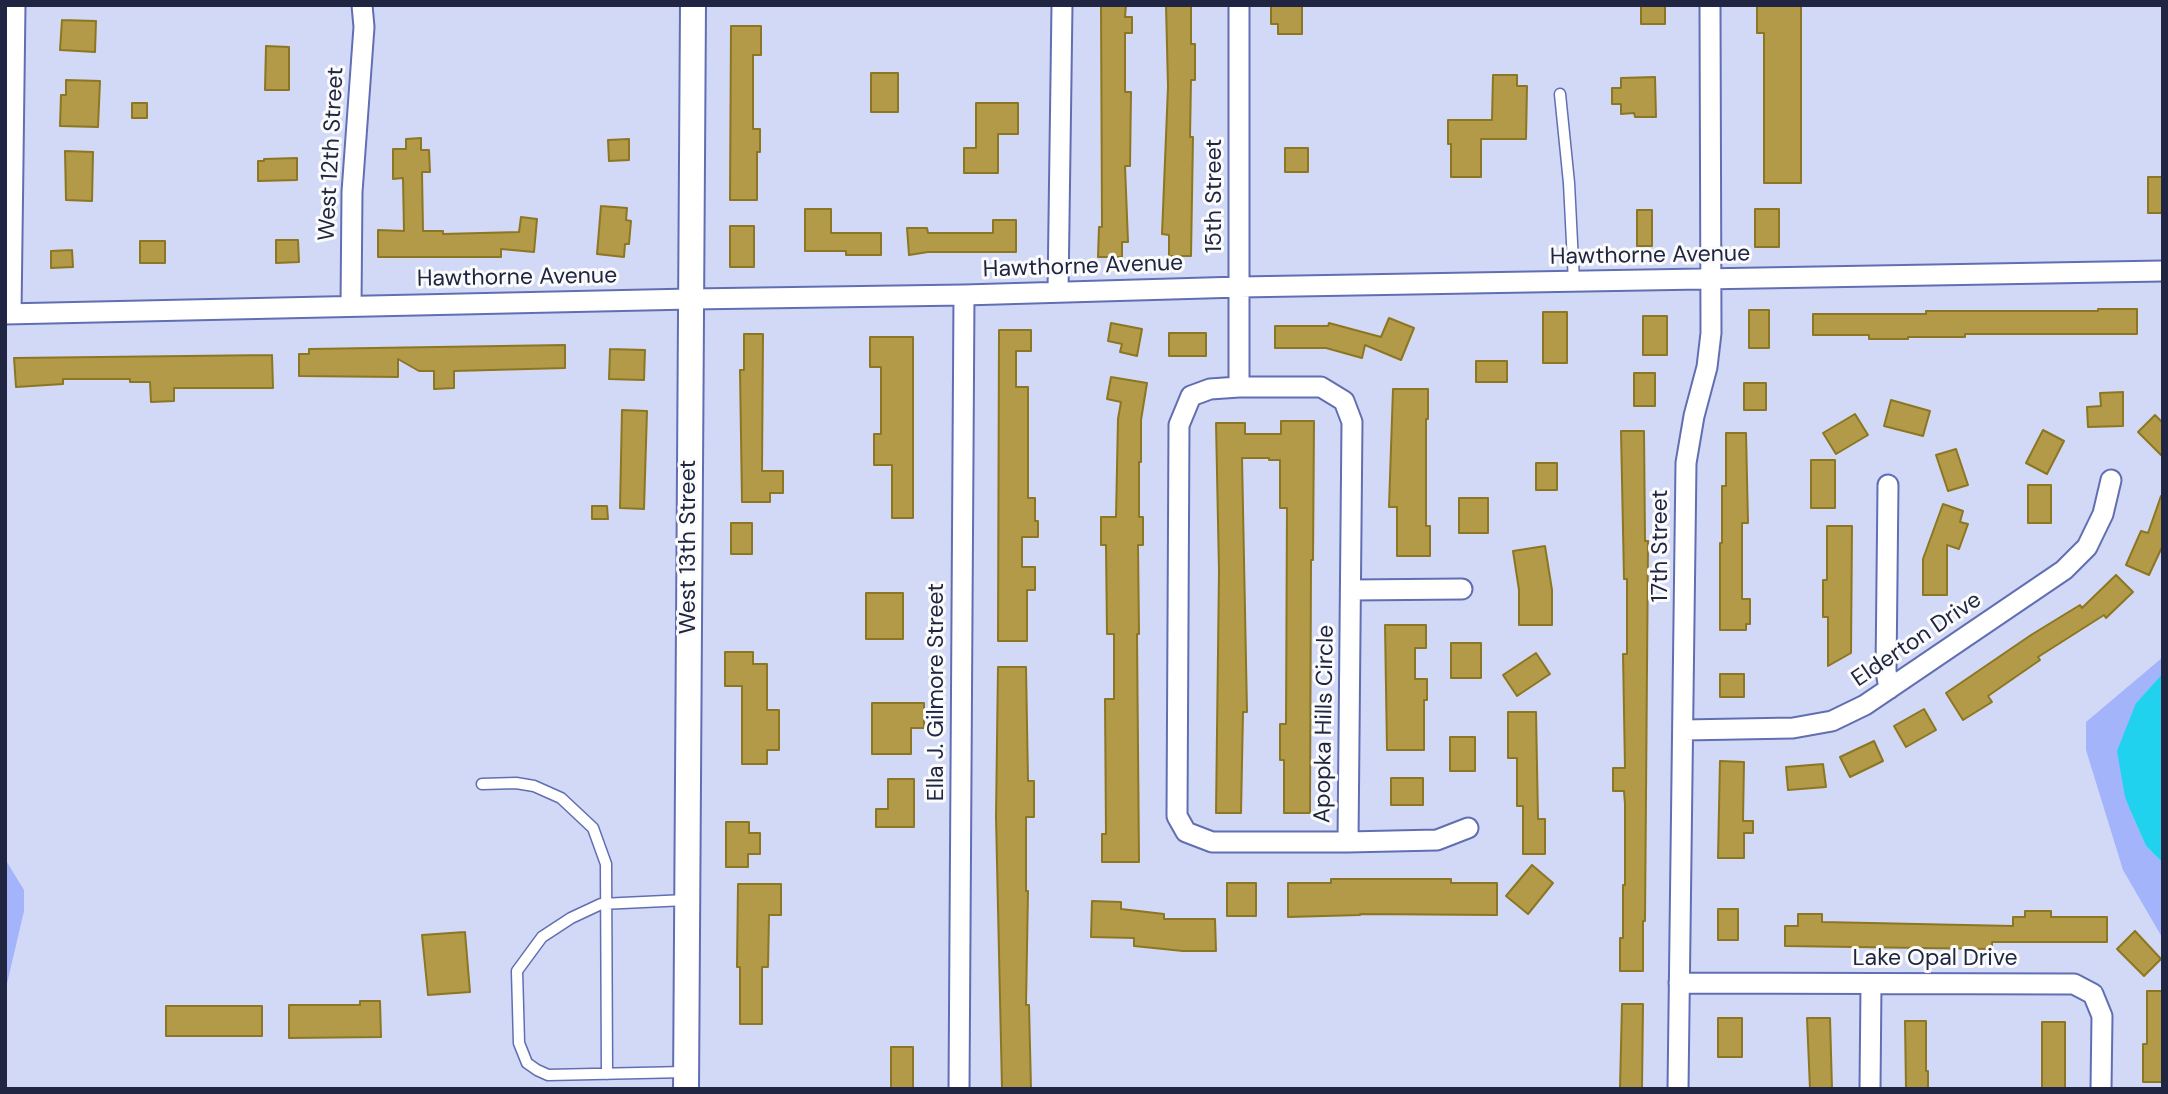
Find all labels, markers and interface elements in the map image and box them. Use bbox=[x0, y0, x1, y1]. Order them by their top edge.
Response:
street label: West 12th Street bbox=[314, 66, 350, 242]
street label: 15th Street bbox=[1201, 139, 1229, 253]
street label: Hawthorne Avenue bbox=[1550, 240, 1750, 272]
street label: Hawthorne Avenue bbox=[982, 250, 1184, 284]
street label: Hawthorne Avenue bbox=[417, 262, 617, 294]
street label: West 13th Street bbox=[675, 460, 703, 634]
street label: 17th Street bbox=[1647, 490, 1675, 602]
street label: Ella J. Gilmore Street bbox=[923, 583, 951, 801]
street label: Elderton Drive bbox=[1847, 587, 1987, 693]
street label: Apopka Hills Circle bbox=[1309, 625, 1341, 823]
street label: Lake Opal Drive bbox=[1852, 945, 2018, 973]

